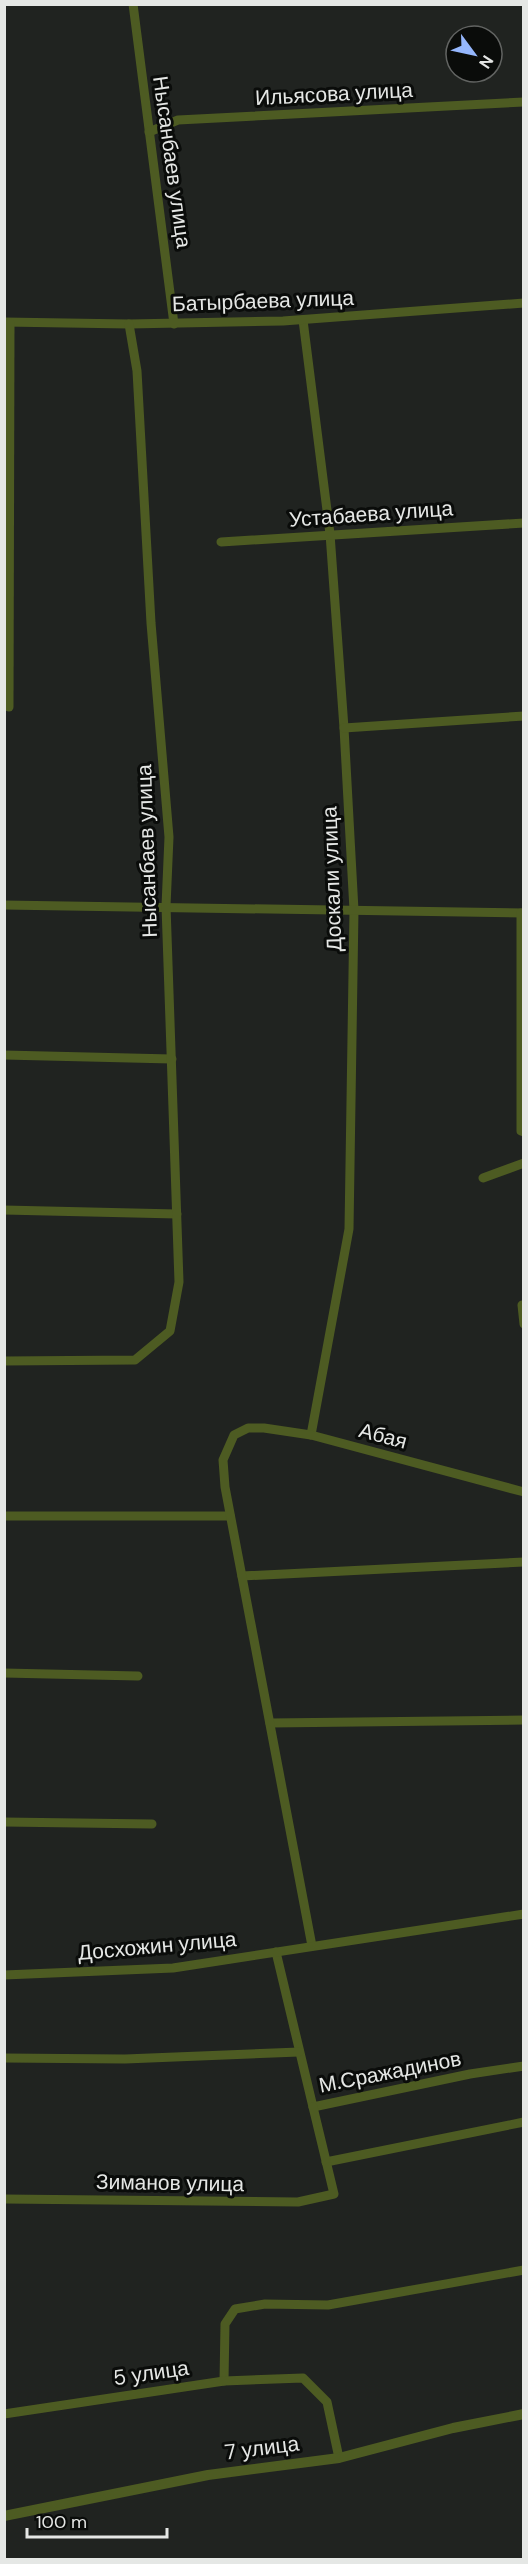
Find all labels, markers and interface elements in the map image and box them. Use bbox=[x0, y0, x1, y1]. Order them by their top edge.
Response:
north arrow bbox=[444, 24, 504, 84]
text: N bbox=[474, 51, 498, 73]
street label: Нысанбаев улица bbox=[146, 74, 198, 250]
street label: Ильясова улица bbox=[254, 76, 414, 112]
street label: Батырбаева улица bbox=[171, 284, 355, 318]
street label: Устабаева улица bbox=[288, 494, 454, 534]
street label: Нысанбаев улица bbox=[130, 764, 164, 938]
street label: Доскали улица bbox=[315, 806, 349, 952]
street label: Абая bbox=[356, 1416, 410, 1456]
street label: Досхожин улица bbox=[77, 1925, 238, 1967]
street label: М.Сражадинов bbox=[316, 2044, 464, 2100]
street label: Зиманов улица bbox=[96, 2168, 245, 2198]
street label: 5 улица bbox=[111, 2354, 191, 2392]
street label: 7 улица bbox=[223, 2430, 301, 2466]
scale bar bbox=[27, 2501, 166, 2539]
text: 100 m bbox=[36, 2510, 87, 2534]

